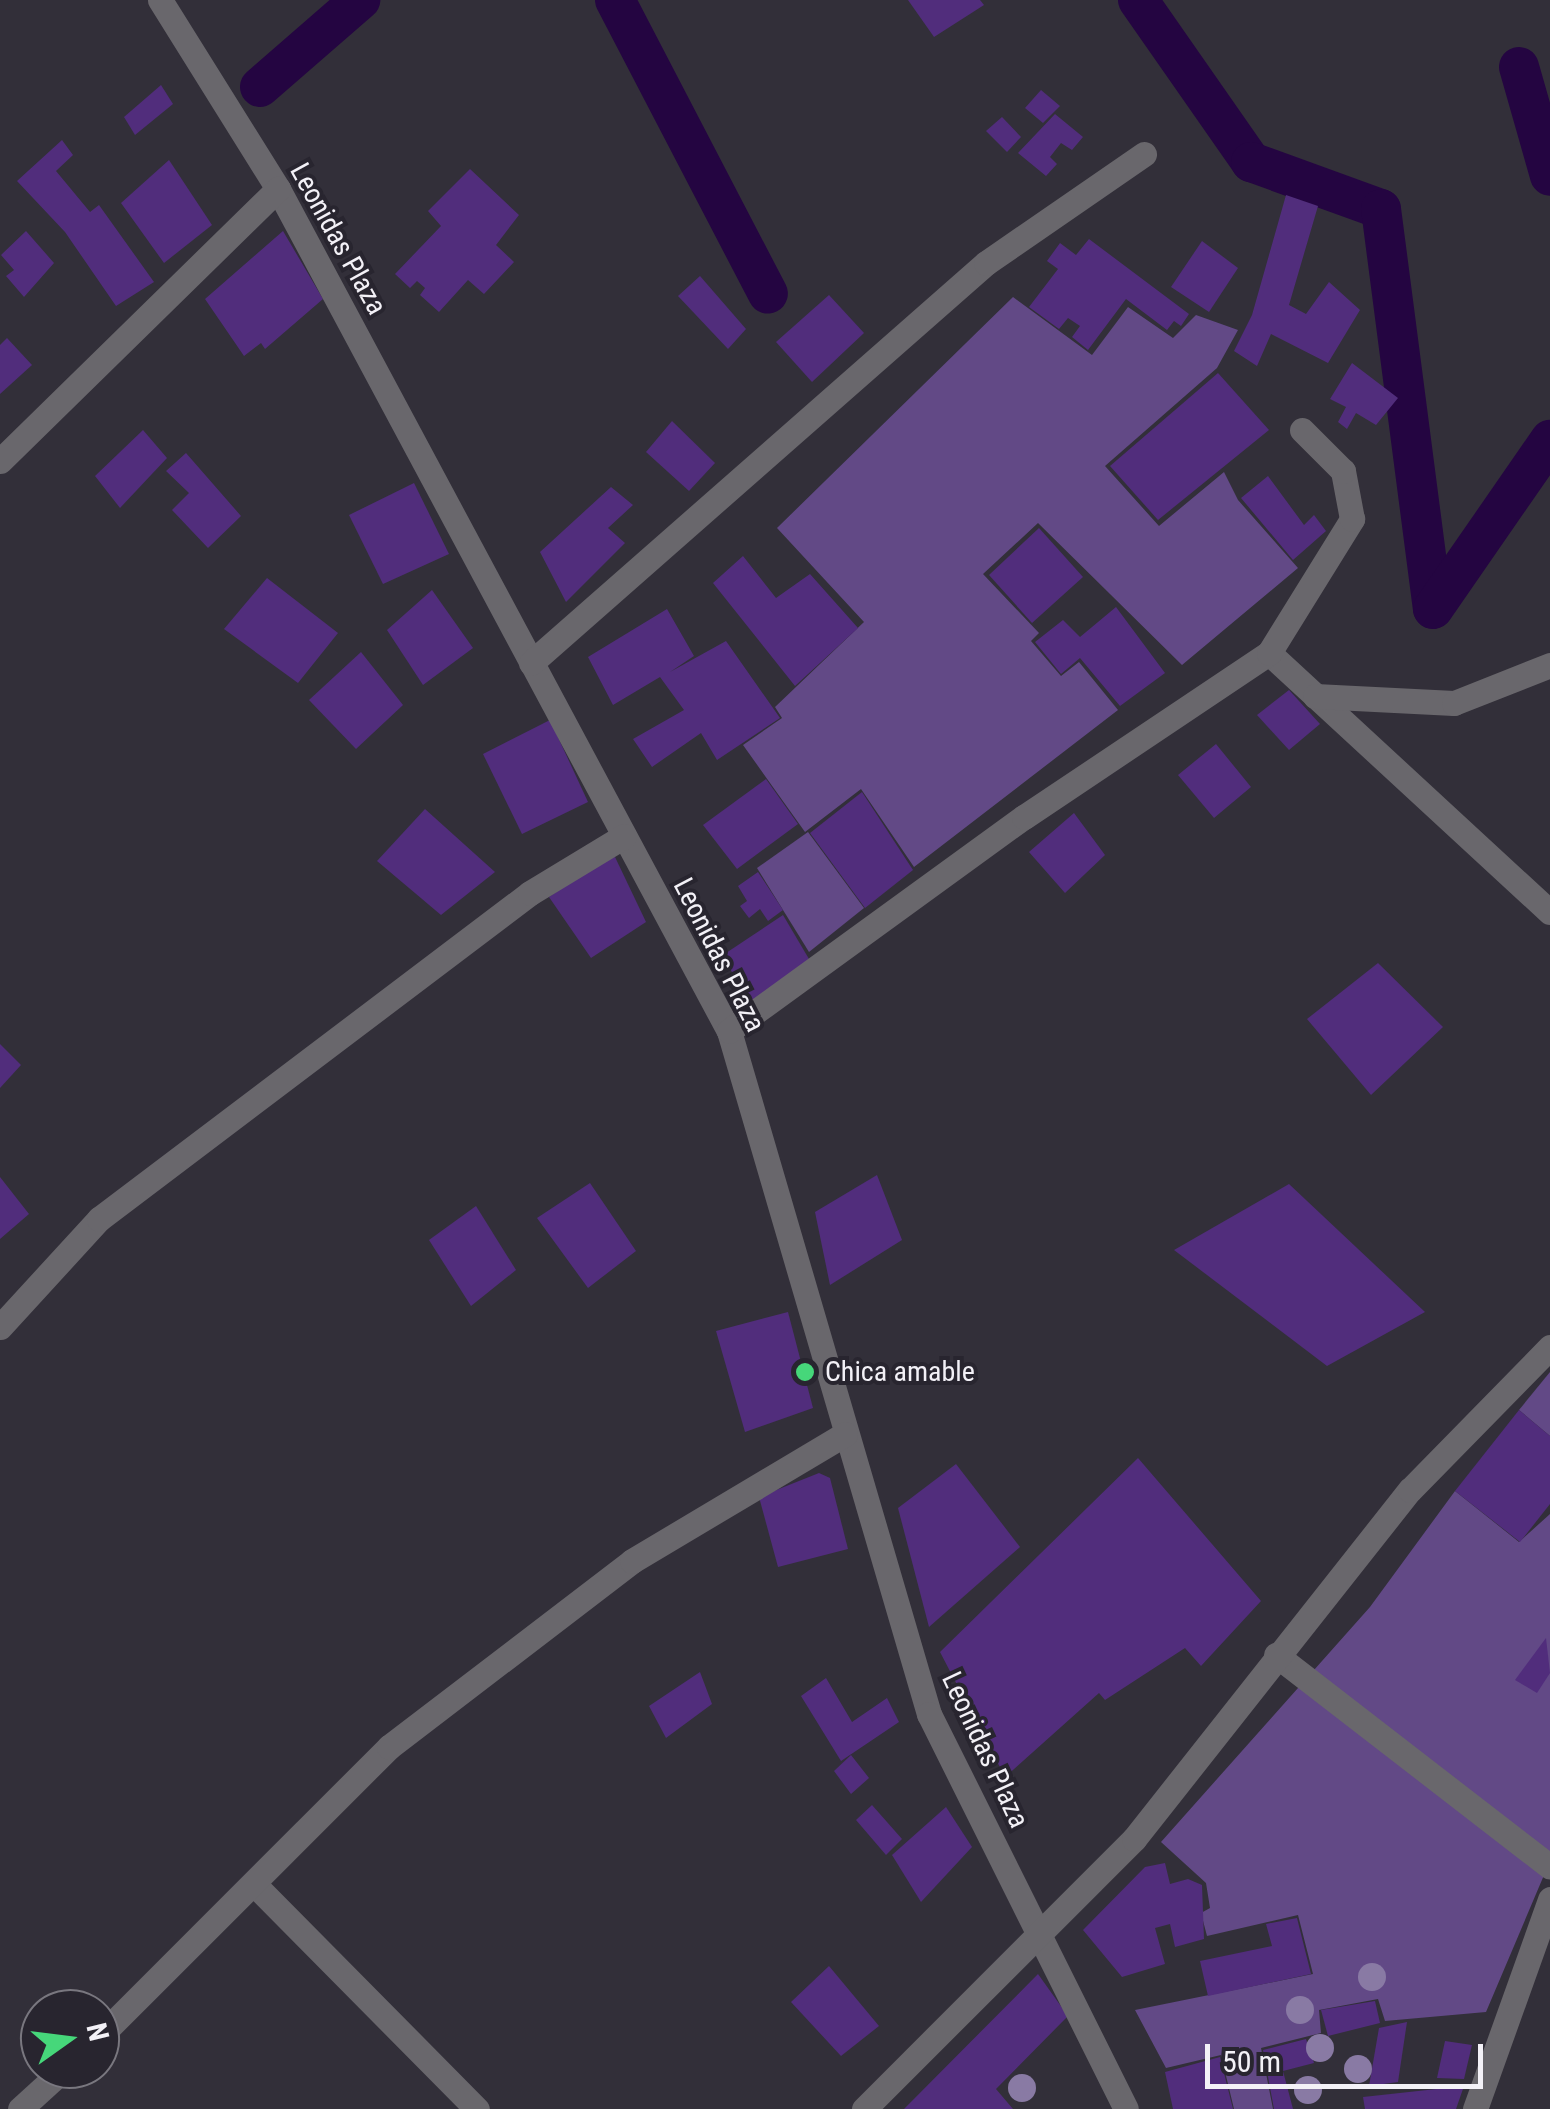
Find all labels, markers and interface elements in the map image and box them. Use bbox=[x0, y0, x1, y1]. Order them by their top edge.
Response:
street label: Leonidas Plaza bbox=[283, 157, 393, 321]
street label: Leonidas Plaza bbox=[666, 873, 772, 1037]
place label: Chica amable bbox=[825, 1355, 975, 1389]
marker: Chica amable bbox=[794, 1361, 816, 1383]
street label: Leonidas Plaza bbox=[934, 1667, 1036, 1833]
north arrow bbox=[20, 1989, 120, 2089]
text: N bbox=[80, 2020, 116, 2044]
scale bar bbox=[1210, 2024, 1488, 2086]
text: 50 m bbox=[1222, 2044, 1281, 2079]

